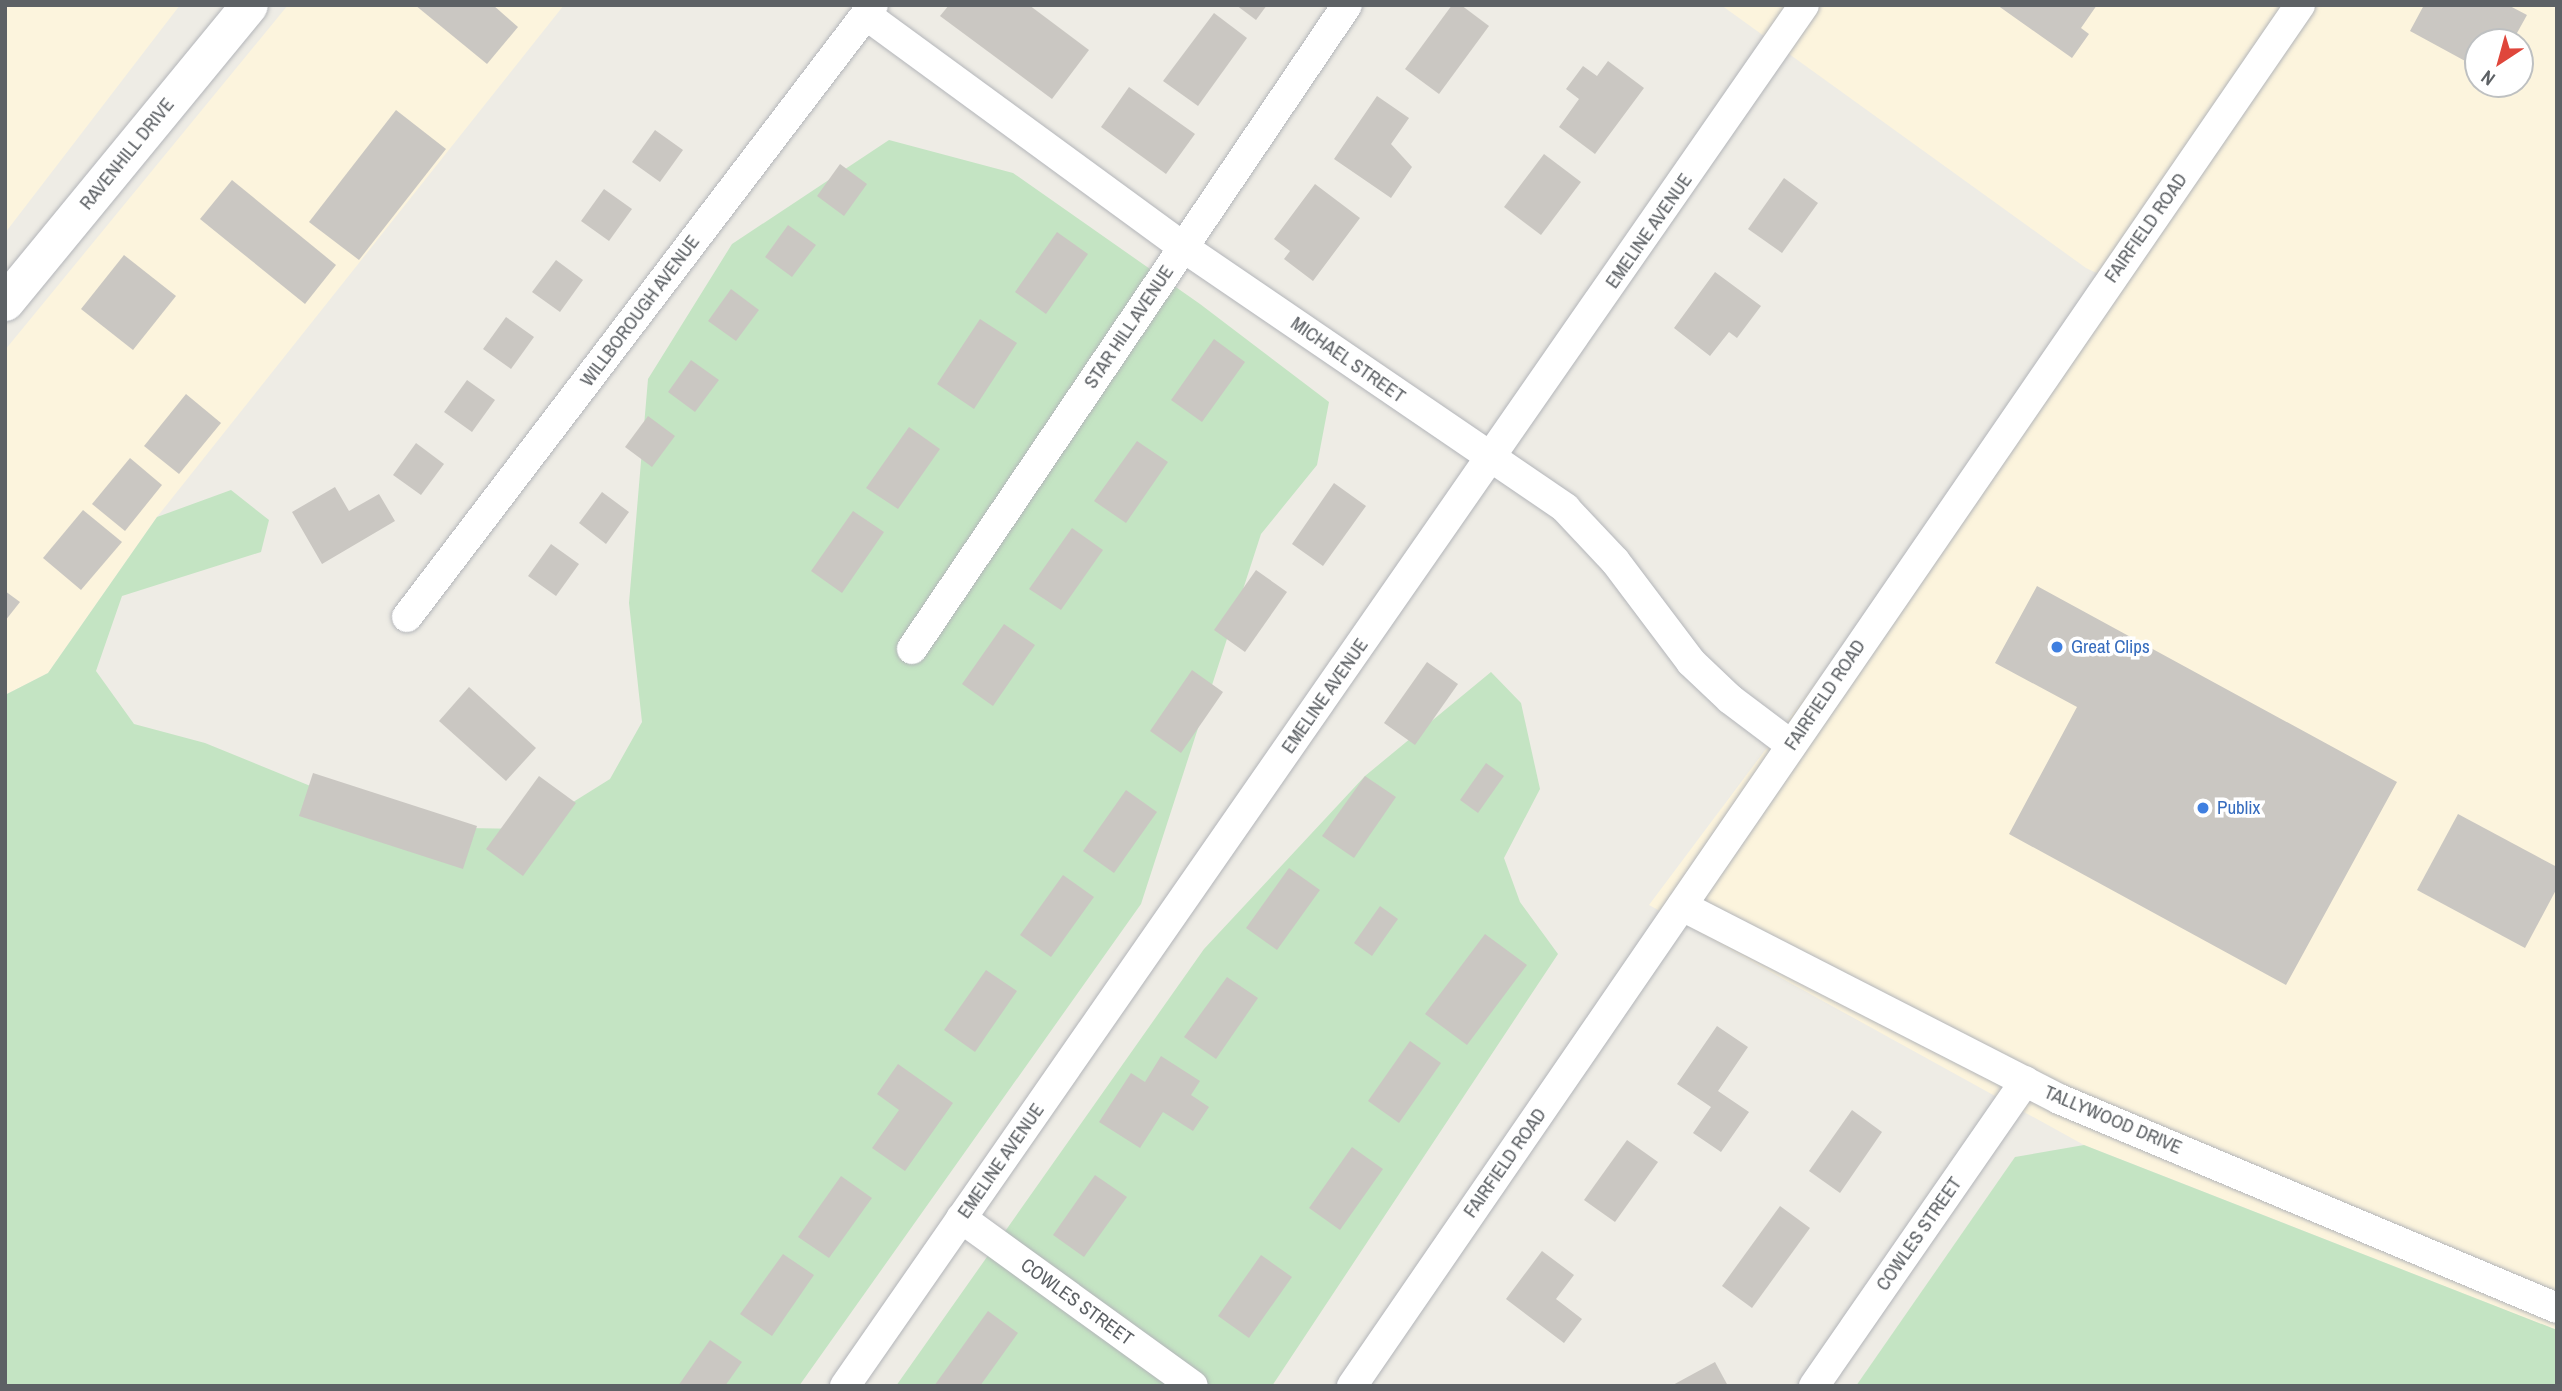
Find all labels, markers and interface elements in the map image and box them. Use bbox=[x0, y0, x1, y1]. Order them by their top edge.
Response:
north arrow bbox=[2464, 28, 2534, 98]
text: N bbox=[2476, 65, 2500, 92]
street label: RAVENHILL DRIVE bbox=[75, 93, 179, 215]
street label: EMELINE AVENUE bbox=[1601, 169, 1697, 293]
street label: FAIRFIELD ROAD bbox=[2100, 169, 2192, 287]
street label: WILLBOROUGH AVENUE bbox=[575, 231, 705, 391]
street label: STAR HILL AVENUE bbox=[1079, 261, 1179, 393]
street label: MICHAEL STREET bbox=[1286, 312, 1410, 408]
street label: EMELINE AVENUE bbox=[1277, 634, 1373, 758]
street label: FAIRFIELD ROAD bbox=[1780, 636, 1870, 754]
place label: Great Clips bbox=[2071, 636, 2150, 658]
marker: Great Clips bbox=[2049, 639, 2065, 655]
place label: Publix bbox=[2217, 797, 2260, 819]
marker: Publix bbox=[2195, 800, 2211, 816]
street label: TALLYWOOD DRIVE bbox=[2041, 1081, 2185, 1159]
street label: EMELINE AVENUE bbox=[953, 1099, 1049, 1223]
street label: FAIRFIELD ROAD bbox=[1459, 1104, 1551, 1222]
street label: COWLES STREET bbox=[1871, 1173, 1967, 1295]
street label: COWLES STREET bbox=[1016, 1254, 1138, 1350]

